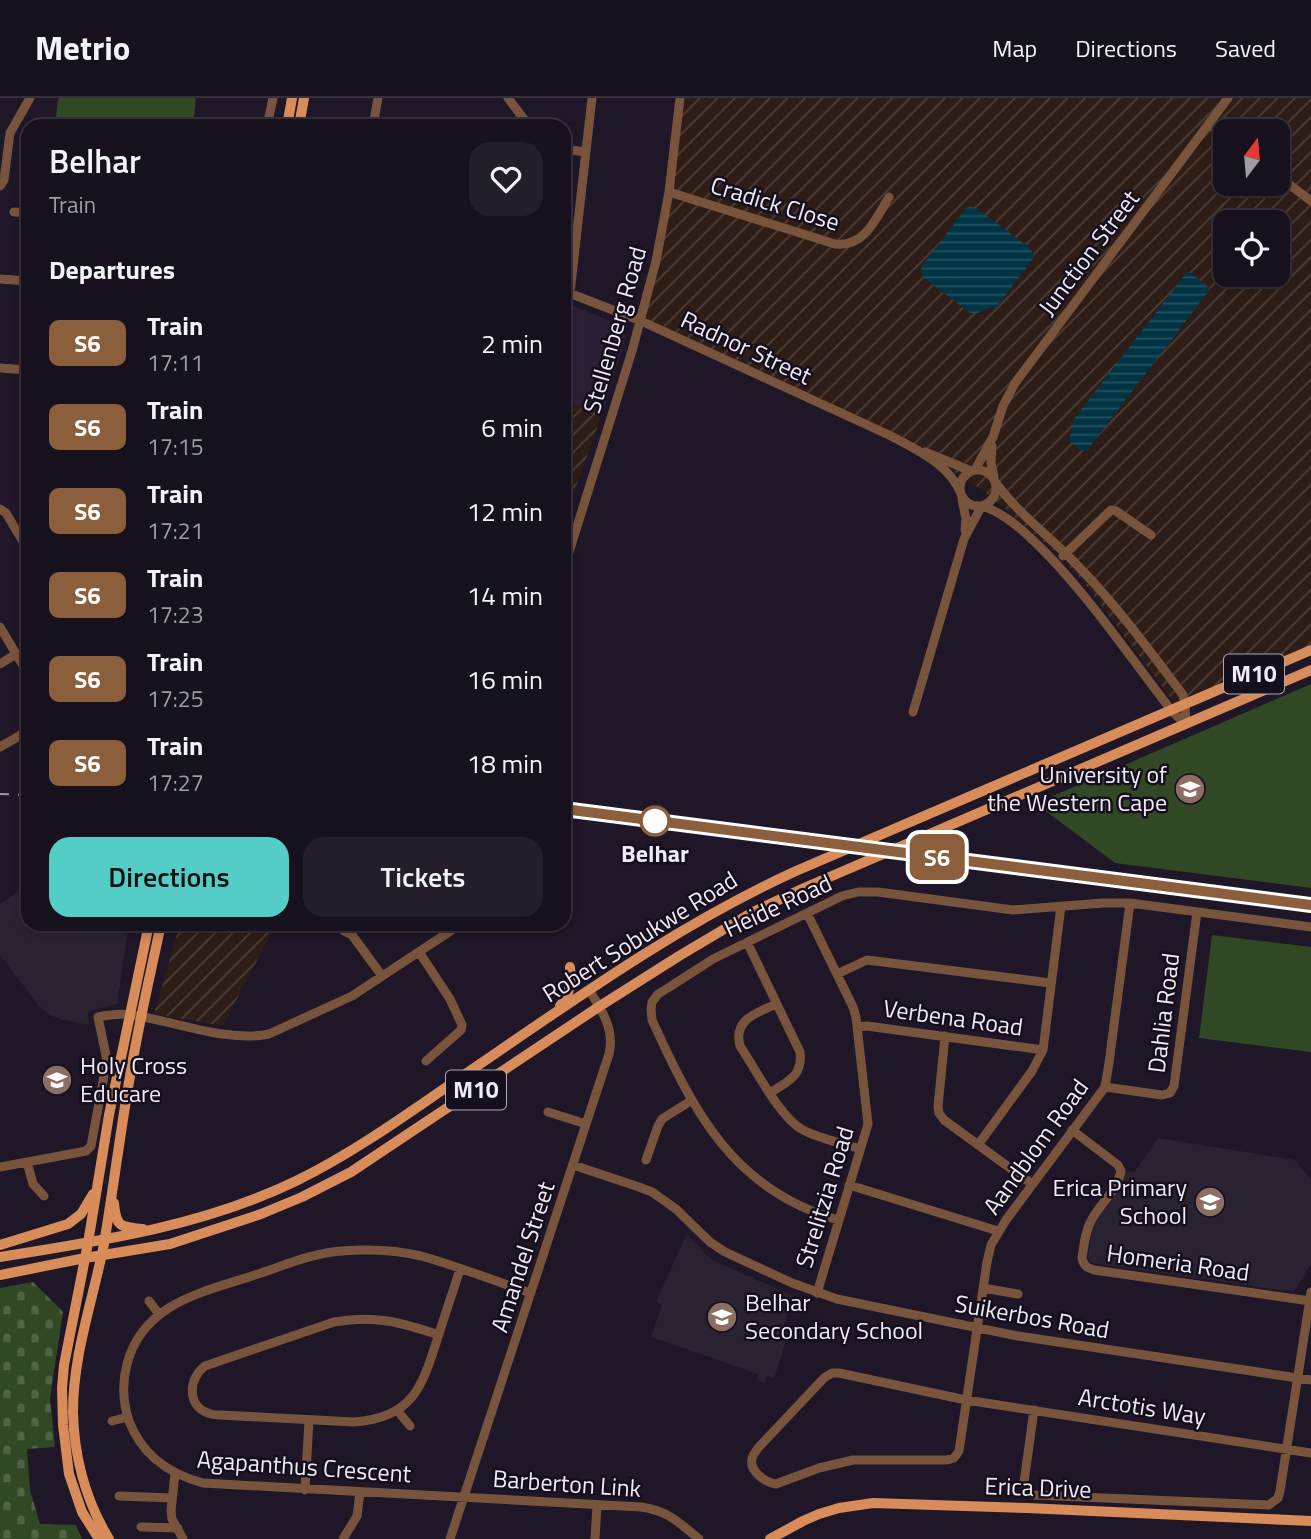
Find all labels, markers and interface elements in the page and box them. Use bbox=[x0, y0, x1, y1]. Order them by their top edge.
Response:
text: Metrio bbox=[35, 23, 130, 73]
text: Map bbox=[992, 30, 1037, 66]
text: Directions bbox=[1075, 30, 1177, 66]
text: Saved bbox=[1215, 30, 1276, 66]
north arrow bbox=[1213, 119, 1290, 196]
map controls bbox=[1213, 119, 1290, 287]
text: Belhar bbox=[49, 136, 141, 186]
button: heart bbox=[469, 142, 543, 216]
street label: Cradick Close bbox=[706, 166, 844, 240]
street label: Junction Street bbox=[1029, 181, 1148, 323]
text: Train bbox=[49, 187, 96, 222]
button: locate bbox=[1213, 210, 1290, 287]
street label: Stellenberg Road bbox=[573, 242, 655, 417]
text: Departures bbox=[49, 250, 175, 289]
street label: Radnor Street bbox=[675, 301, 818, 393]
text: Train bbox=[147, 306, 203, 345]
text: 2 min bbox=[481, 324, 543, 363]
text: S6 bbox=[74, 325, 101, 361]
text: 17:11 bbox=[147, 345, 204, 380]
text: Train bbox=[147, 390, 203, 429]
text: 6 min bbox=[481, 408, 543, 447]
text: S6 bbox=[74, 409, 101, 445]
text: 17:15 bbox=[147, 429, 204, 464]
text: Train bbox=[147, 474, 203, 513]
text: 12 min bbox=[467, 492, 543, 531]
text: S6 bbox=[74, 493, 101, 529]
text: 17:21 bbox=[147, 513, 204, 548]
text: Train bbox=[147, 558, 203, 597]
text: 14 min bbox=[467, 576, 543, 615]
text: S6 bbox=[74, 577, 101, 613]
text: 17:23 bbox=[147, 597, 204, 632]
text: Train bbox=[147, 642, 203, 681]
road number: M10 bbox=[1224, 654, 1284, 694]
text: 16 min bbox=[467, 660, 543, 699]
text: S6 bbox=[74, 661, 101, 697]
text: 17:25 bbox=[147, 681, 204, 716]
text: Train bbox=[147, 726, 203, 765]
text: 18 min bbox=[467, 744, 543, 783]
text: S6 bbox=[74, 745, 101, 781]
place label: University of the Western Cape bbox=[987, 756, 1167, 820]
text: 17:27 bbox=[147, 765, 204, 800]
school or university icon: University of the Western Cape bbox=[1173, 772, 1207, 806]
marker: Belhar bbox=[640, 806, 670, 836]
line badge: S6 bbox=[906, 834, 968, 880]
place label: Belhar bbox=[621, 835, 689, 871]
button: Directions bbox=[49, 837, 289, 917]
button: Tickets bbox=[303, 837, 543, 917]
text: S6 bbox=[924, 839, 950, 875]
street label: Robert Sobukwe Road bbox=[535, 862, 744, 1011]
street label: Heide Road bbox=[718, 864, 838, 946]
street label: Dahlia Road bbox=[1138, 951, 1188, 1075]
street label: Verbena Road bbox=[881, 989, 1025, 1045]
place label: Holy Cross Educare bbox=[80, 1047, 187, 1111]
school or university icon: Holy Cross Educare bbox=[40, 1063, 74, 1097]
road number: M10 bbox=[446, 1071, 506, 1110]
street label: Aandblom Road bbox=[974, 1071, 1097, 1222]
street label: Strelitzia Road bbox=[785, 1122, 863, 1272]
place label: Erica Primary School bbox=[1053, 1169, 1187, 1233]
street label: Amandel Street bbox=[481, 1176, 564, 1337]
school or university icon: Erica Primary School bbox=[1193, 1185, 1227, 1219]
street label: Homeria Road bbox=[1104, 1234, 1252, 1290]
place label: Belhar Secondary School bbox=[745, 1284, 923, 1348]
street label: Suikerbos Road bbox=[952, 1285, 1112, 1347]
school or university icon: Belhar Secondary School bbox=[705, 1300, 739, 1334]
street label: Arctotis Way bbox=[1076, 1378, 1209, 1434]
street label: Agapanthus Crescent bbox=[196, 1441, 413, 1491]
street label: Barberton Link bbox=[492, 1460, 643, 1506]
street label: Erica Drive bbox=[984, 1467, 1092, 1507]

